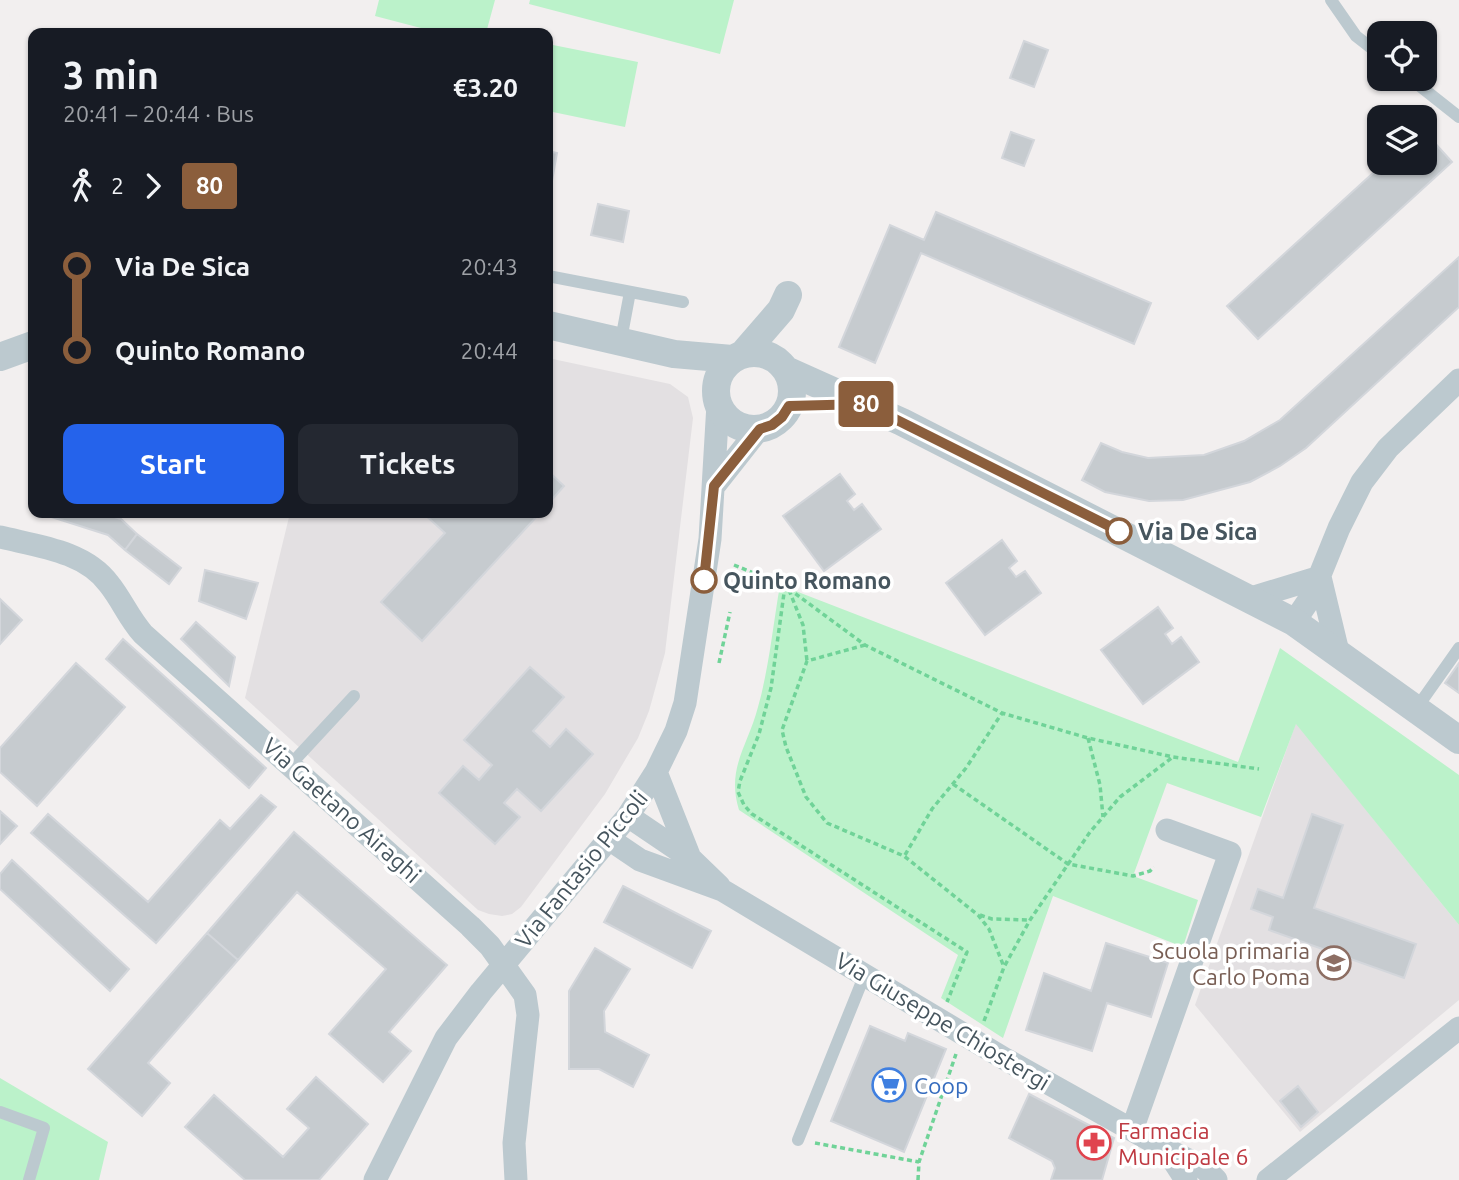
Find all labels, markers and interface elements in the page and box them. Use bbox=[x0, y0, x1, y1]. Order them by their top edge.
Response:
map controls bbox=[1367, 21, 1437, 175]
button: locate bbox=[1367, 21, 1437, 91]
text: 3 min bbox=[63, 54, 159, 96]
text: €3.20 bbox=[453, 73, 518, 102]
text: 20:41 – 20:44 · Bus bbox=[63, 101, 254, 126]
button: layers bbox=[1367, 105, 1437, 175]
icon: walk bbox=[63, 167, 101, 205]
icon: forward bbox=[134, 167, 172, 205]
text: 80 bbox=[196, 172, 223, 199]
text: 2 bbox=[111, 173, 124, 198]
text: Via De Sica bbox=[115, 252, 250, 281]
text: 20:43 bbox=[460, 254, 518, 279]
text: Quinto Romano bbox=[115, 336, 305, 365]
text: 20:44 bbox=[460, 338, 518, 363]
line badge: 80 bbox=[834, 381, 898, 427]
text: 80 bbox=[852, 390, 880, 417]
button: Start bbox=[63, 424, 284, 504]
button: Tickets bbox=[298, 424, 518, 504]
marker: Via De Sica bbox=[1106, 518, 1132, 544]
place label: Via De Sica bbox=[1138, 519, 1257, 544]
marker: Quinto Romano bbox=[691, 567, 717, 593]
place label: Quinto Romano bbox=[723, 568, 891, 593]
street label: Via Gaetano Airaghi bbox=[258, 733, 426, 887]
street label: Via Fantasio Piccoli bbox=[510, 785, 652, 953]
place label: Scuola primaria Carlo Poma bbox=[1152, 938, 1310, 989]
school or university icon: Scuola primaria Carlo Poma bbox=[1315, 944, 1353, 982]
street label: Via Giuseppe Chiostergi bbox=[832, 947, 1054, 1095]
supermarket icon: Coop bbox=[870, 1066, 908, 1104]
place label: Coop bbox=[914, 1073, 968, 1098]
place label: Farmacia Municipale 6 bbox=[1118, 1118, 1248, 1169]
pharmacy icon: Farmacia Municipale 6 bbox=[1075, 1124, 1113, 1162]

